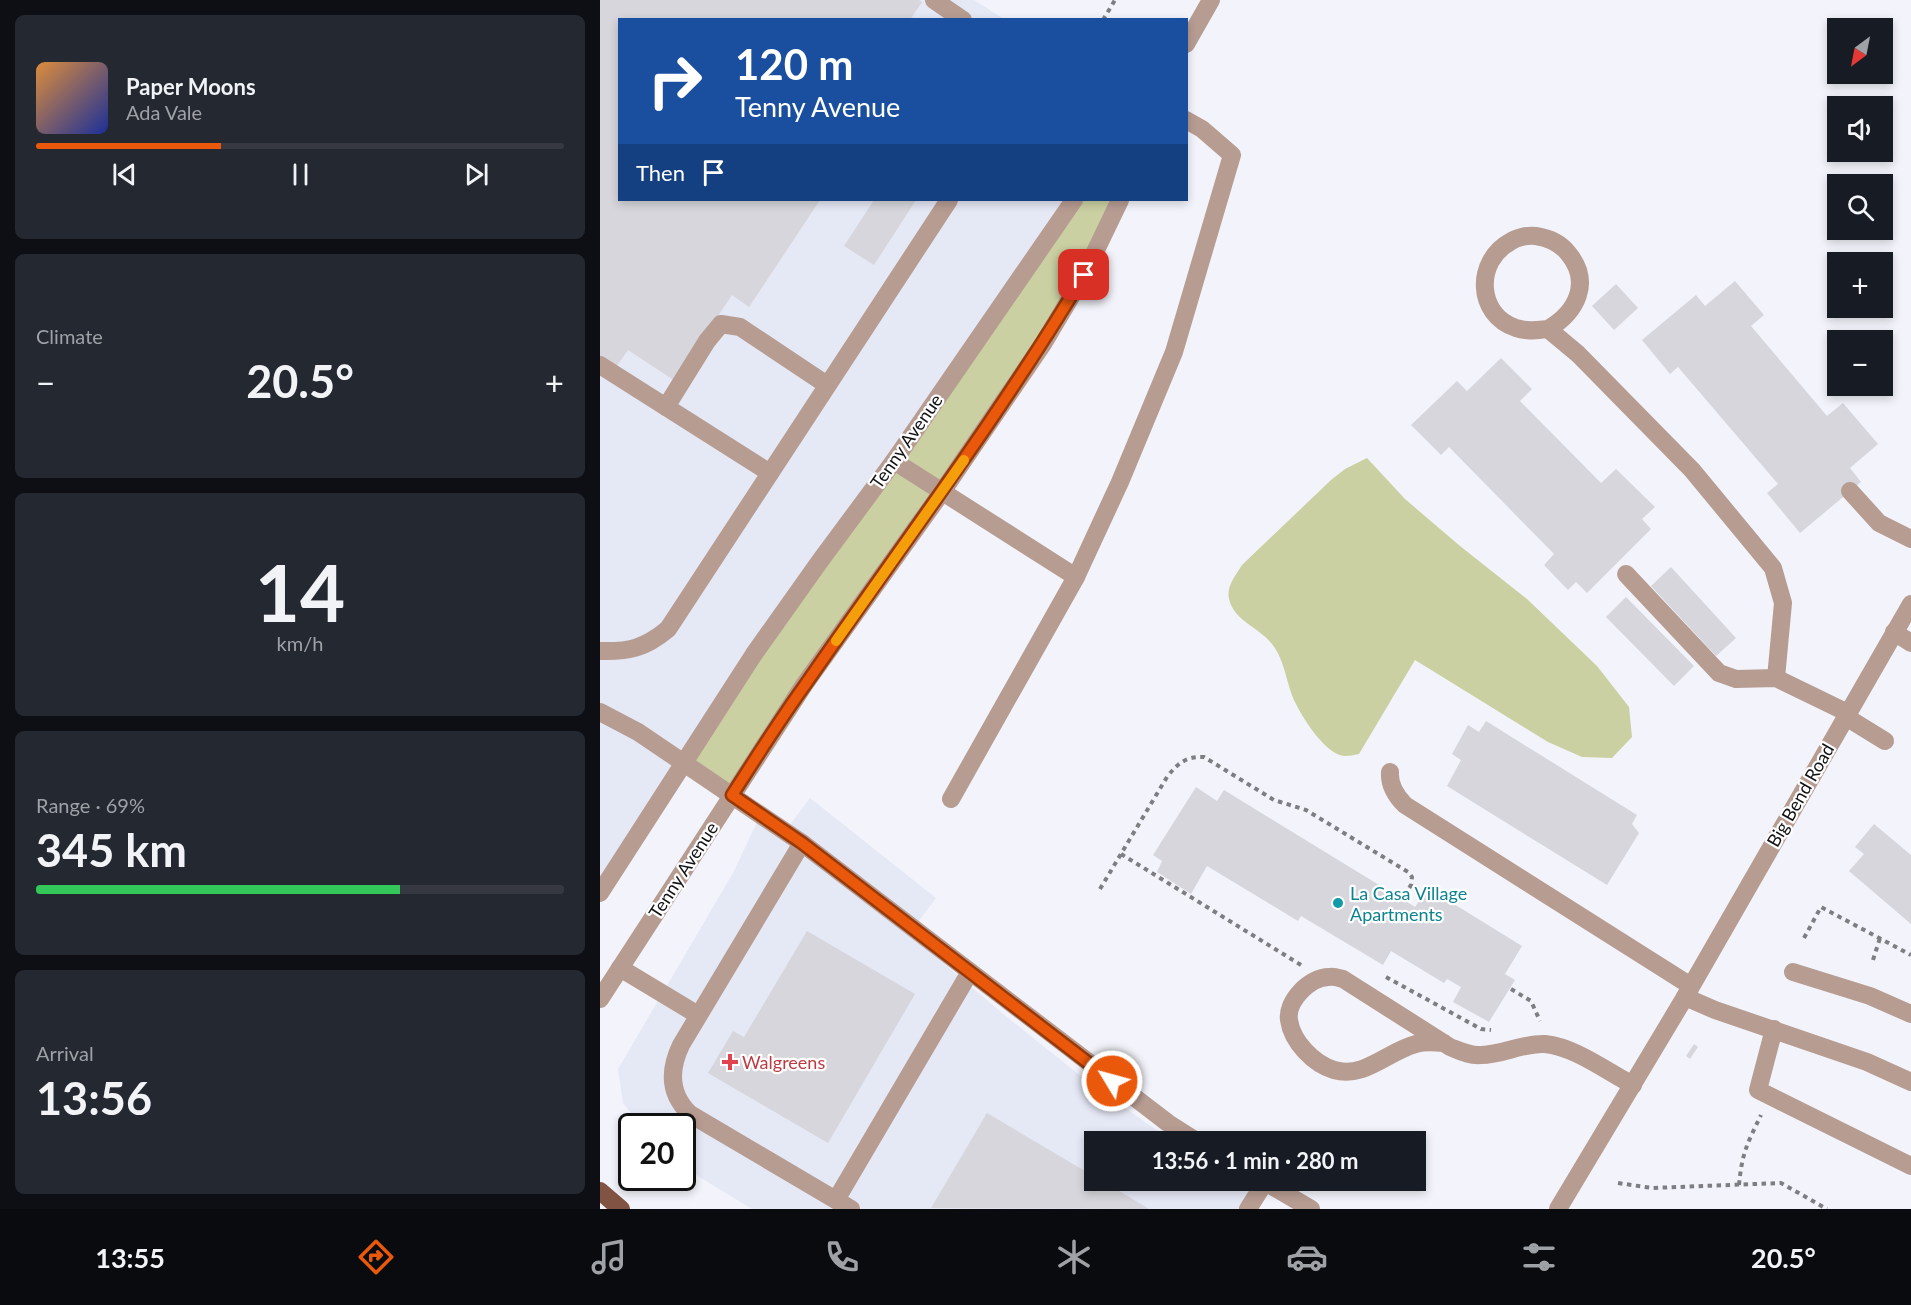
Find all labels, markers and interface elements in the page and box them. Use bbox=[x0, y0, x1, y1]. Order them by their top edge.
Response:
north arrow bbox=[1827, 18, 1893, 84]
map controls bbox=[1827, 18, 1893, 396]
text: 120 m bbox=[735, 39, 853, 89]
icon: right bbox=[636, 42, 714, 120]
text: Paper Moons bbox=[126, 73, 256, 100]
text: Tenny Avenue bbox=[735, 90, 900, 123]
button: sound bbox=[1827, 96, 1893, 162]
text: Ada Vale bbox=[126, 100, 202, 124]
icon: arrive bbox=[697, 156, 730, 189]
icon: previous bbox=[108, 158, 141, 191]
icon: pause bbox=[284, 158, 317, 191]
icon: next bbox=[460, 158, 493, 191]
text: Then bbox=[636, 159, 685, 186]
button: search bbox=[1827, 174, 1893, 240]
pin bbox=[1058, 249, 1109, 300]
button: + bbox=[1827, 252, 1893, 318]
icon: arrive bbox=[1067, 258, 1100, 291]
text: Climate bbox=[36, 324, 103, 348]
button: − bbox=[1827, 330, 1893, 396]
text: 20.5° bbox=[246, 354, 354, 408]
text: − bbox=[36, 362, 55, 402]
text: + bbox=[545, 362, 564, 402]
street label: Tenny Avenue bbox=[865, 390, 947, 492]
text: 14 bbox=[255, 545, 345, 639]
text: km/h bbox=[277, 631, 323, 655]
street label: Big Bend Road bbox=[1762, 740, 1838, 850]
text: Range · 69% bbox=[36, 793, 145, 817]
street label: Tenny Avenue bbox=[644, 818, 722, 922]
text: 345 km bbox=[36, 823, 187, 877]
place label: La Casa Village Apartments bbox=[1350, 882, 1467, 925]
marker: La Casa Village Apartments bbox=[1331, 896, 1345, 910]
text: Arrival bbox=[36, 1041, 94, 1065]
position arrow bbox=[1080, 1049, 1144, 1113]
place label: Walgreens bbox=[742, 1051, 825, 1073]
marker: Walgreens bbox=[723, 1055, 737, 1069]
text: 13:56 bbox=[36, 1071, 152, 1125]
speed limit sign: 20 bbox=[618, 1113, 696, 1191]
text: 13:56 · 1 min · 280 m bbox=[1152, 1147, 1358, 1174]
icon: directions bbox=[355, 1236, 397, 1278]
icon: music bbox=[588, 1236, 630, 1278]
icon: phone bbox=[821, 1236, 863, 1278]
icon: climate bbox=[1053, 1236, 1095, 1278]
icon: car bbox=[1286, 1236, 1328, 1278]
icon: filters bbox=[1518, 1236, 1560, 1278]
text: 13:55 bbox=[95, 1241, 165, 1274]
text: 20.5° bbox=[1751, 1241, 1816, 1274]

